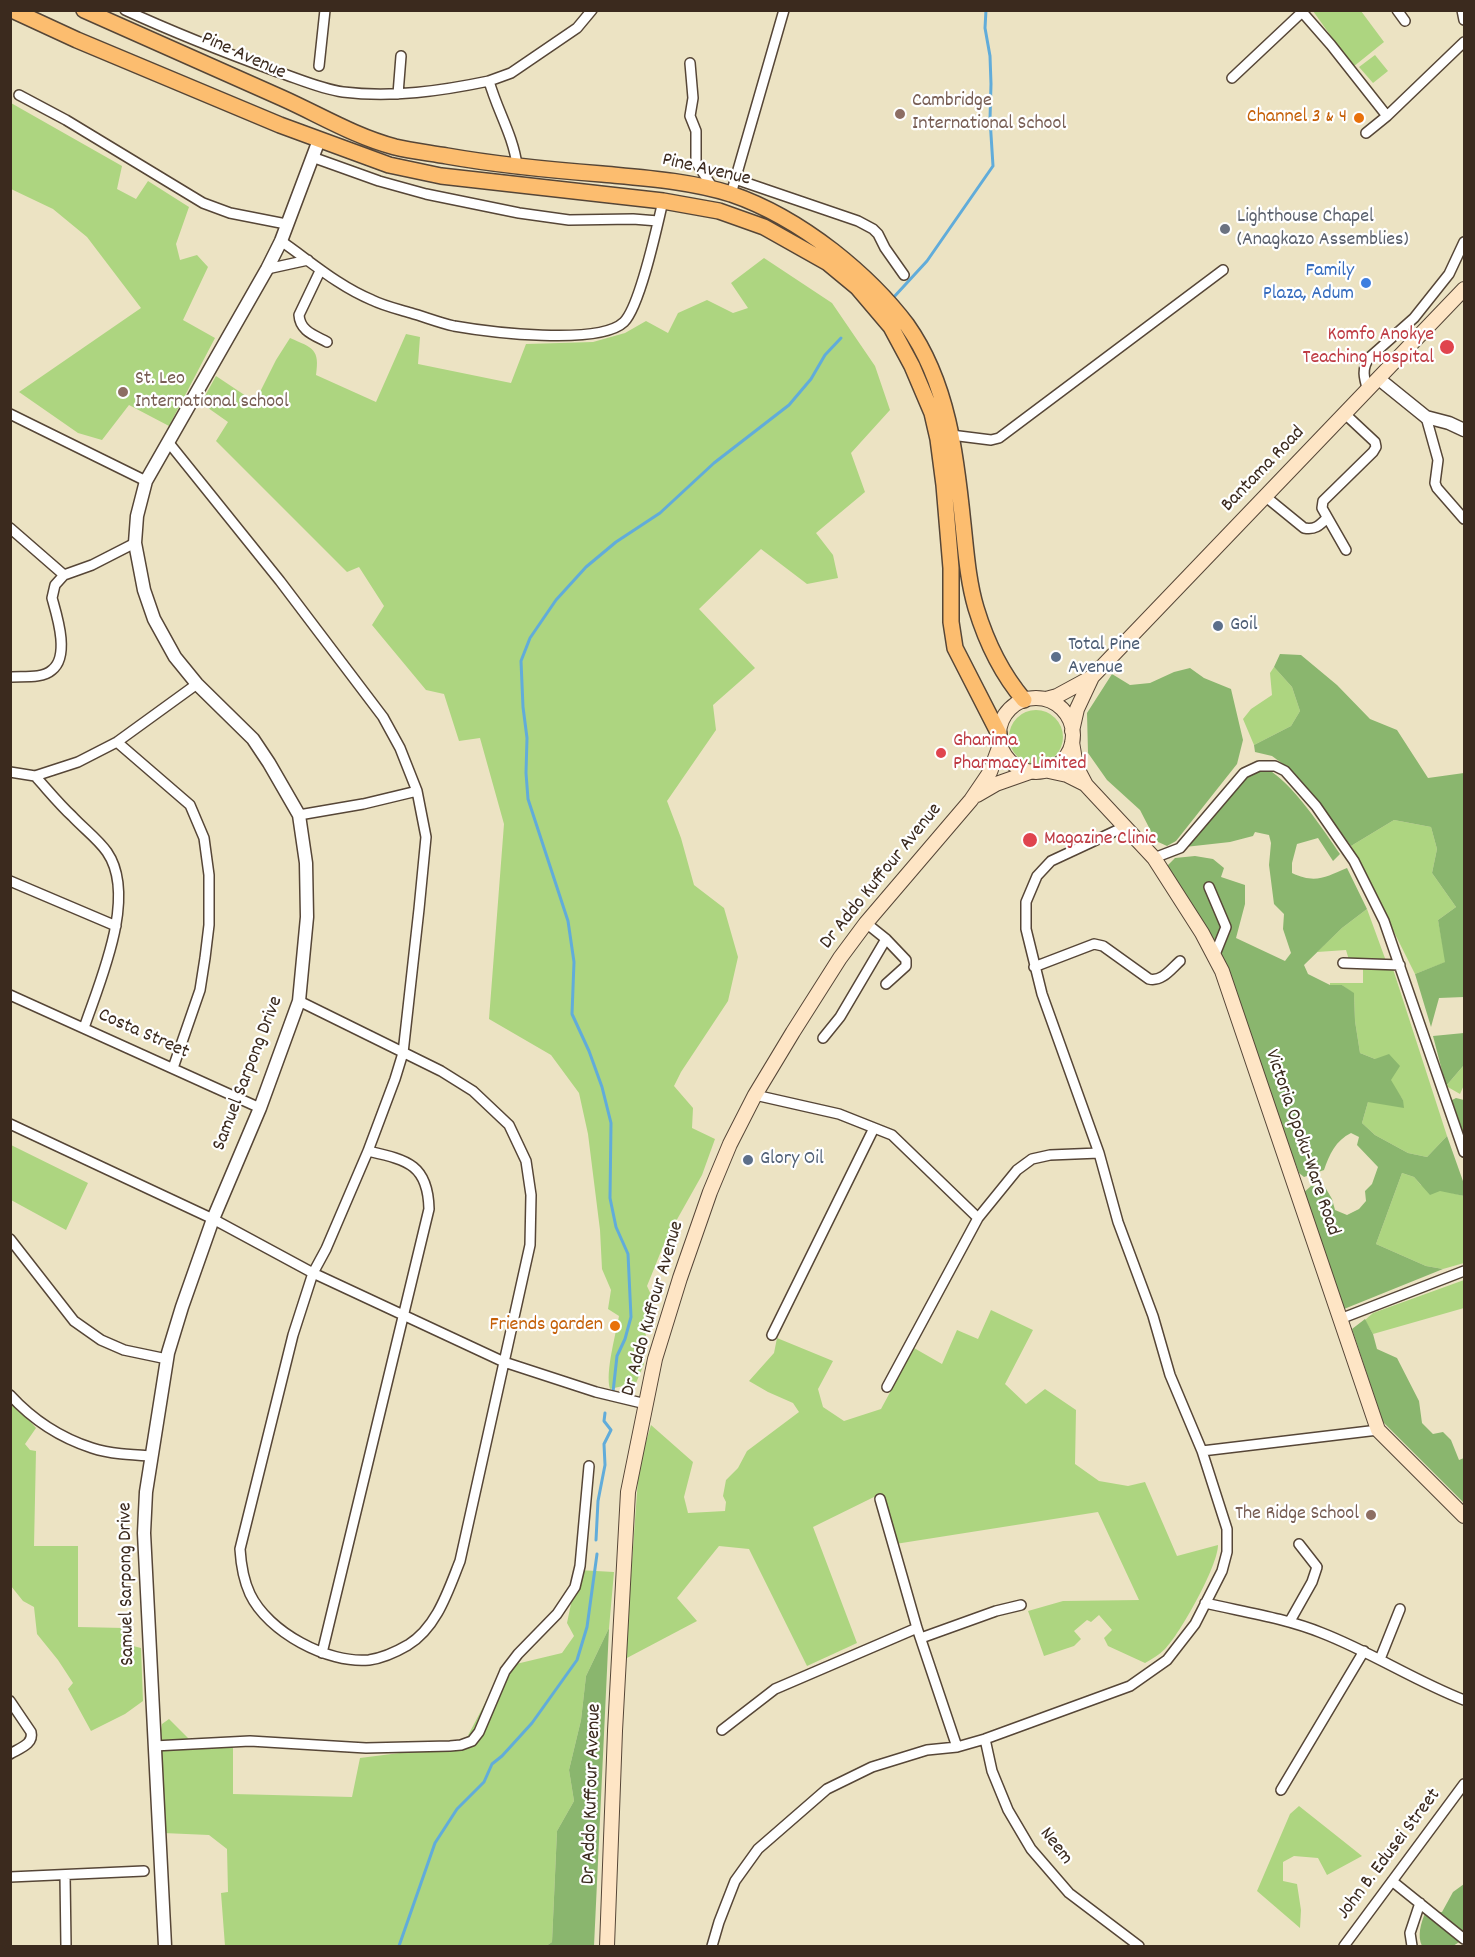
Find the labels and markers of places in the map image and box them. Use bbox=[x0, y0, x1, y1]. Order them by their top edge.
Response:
place label: Cambridge International School bbox=[912, 90, 1066, 137]
place label: Channel 3 & 4 bbox=[1247, 106, 1347, 130]
marker: Cambridge International School bbox=[893, 107, 907, 121]
marker: Channel 3 & 4 bbox=[1352, 111, 1366, 125]
place label: Lighthouse Chapel (Anagkazo Assemblies) bbox=[1237, 206, 1409, 253]
marker: Lighthouse Chapel (Anagkazo Assemblies) bbox=[1218, 222, 1232, 236]
place label: Family Plaza, Adum bbox=[1263, 260, 1354, 307]
marker: Family Plaza, Adum bbox=[1359, 276, 1373, 290]
place label: Komfo Anokye Teaching Hospital bbox=[1302, 324, 1434, 371]
marker: Komfo Anokye Teaching Hospital bbox=[1438, 338, 1456, 356]
place label: St. Leo International school bbox=[135, 368, 289, 415]
marker: St. Leo International school bbox=[116, 385, 130, 399]
place label: Goil bbox=[1230, 614, 1257, 638]
marker: Goil bbox=[1211, 619, 1225, 633]
place label: Total Pine Avenue bbox=[1068, 634, 1140, 681]
marker: Total Pine Avenue bbox=[1049, 650, 1063, 664]
place label: Ghanima Pharmacy Limited bbox=[953, 730, 1087, 777]
marker: Ghanima Pharmacy Limited bbox=[934, 746, 948, 760]
place label: Magazine Clinic bbox=[1044, 828, 1156, 852]
marker: Magazine Clinic bbox=[1021, 831, 1039, 849]
place label: Glory Oil bbox=[760, 1148, 824, 1172]
marker: Glory Oil bbox=[741, 1153, 755, 1167]
place label: Friends garden bbox=[490, 1314, 603, 1338]
marker: Friends garden bbox=[608, 1319, 622, 1333]
place label: The Ridge School bbox=[1235, 1503, 1359, 1527]
marker: The Ridge School bbox=[1364, 1508, 1378, 1522]

